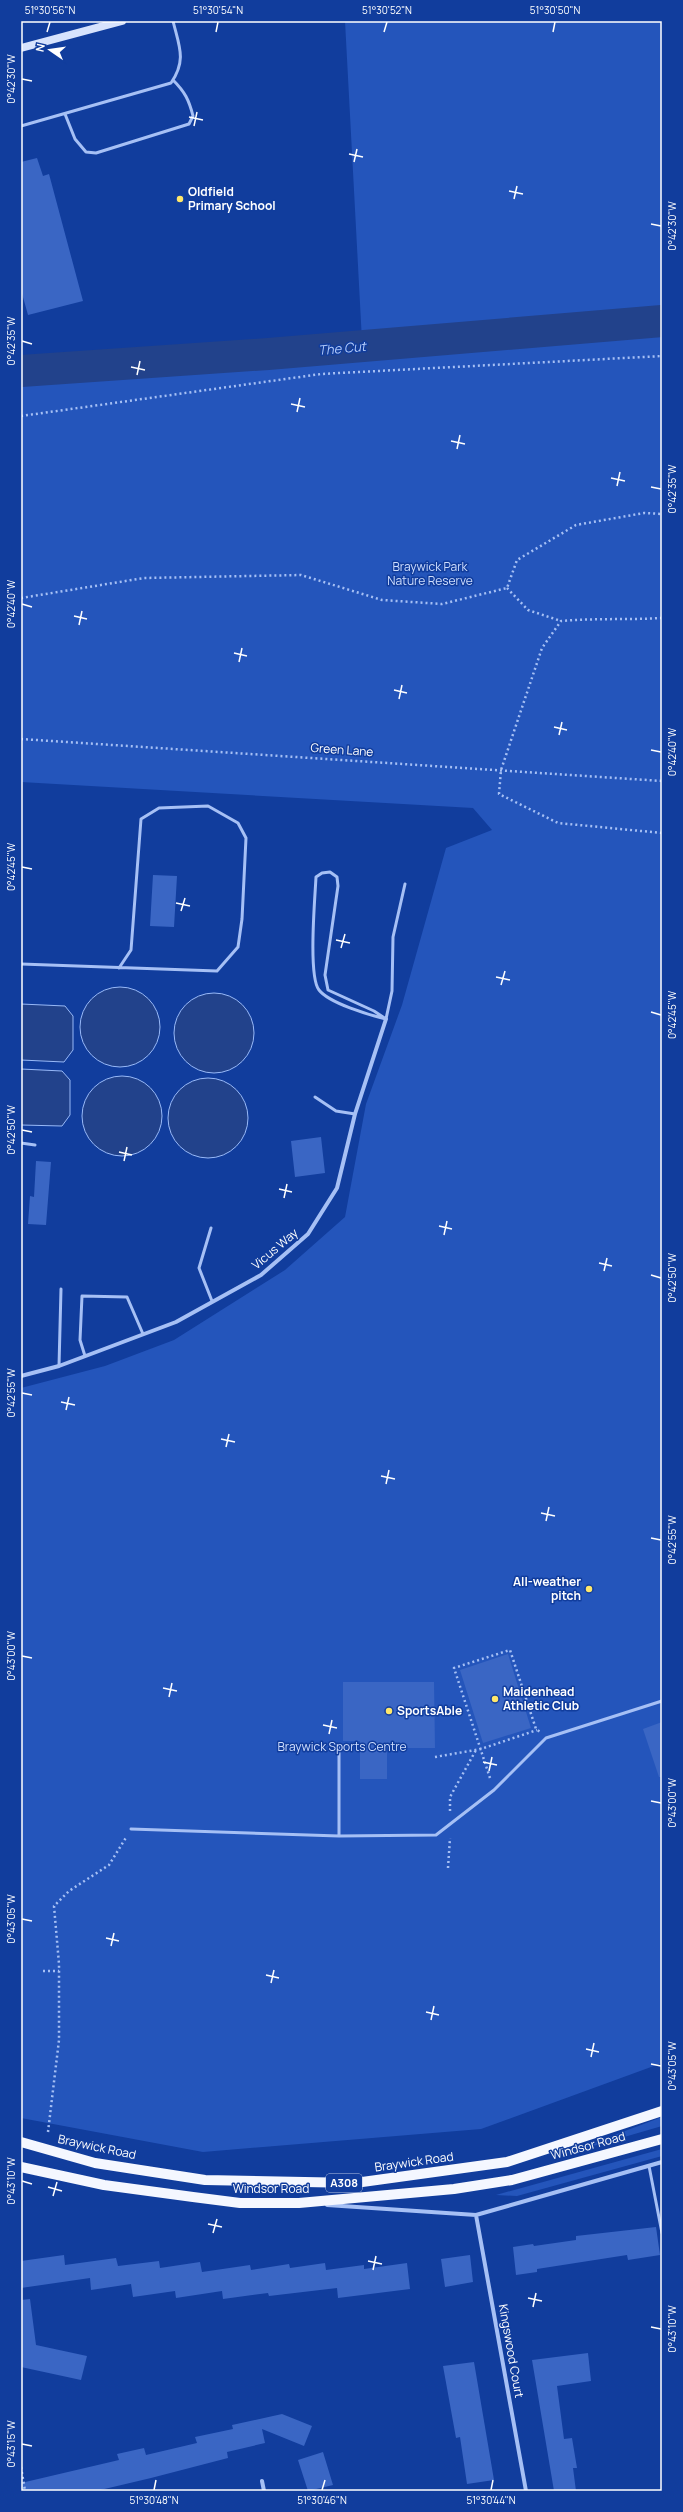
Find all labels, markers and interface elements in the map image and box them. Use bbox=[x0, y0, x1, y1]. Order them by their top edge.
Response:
text: 51°30'56"N bbox=[25, 3, 75, 17]
text: 51°30'54"N bbox=[193, 3, 243, 17]
text: 51°30'52"N bbox=[362, 3, 412, 17]
text: 51°30'50"N bbox=[530, 3, 580, 17]
north arrow bbox=[30, 30, 70, 70]
text: N bbox=[32, 42, 48, 53]
text: 0°42'30"W bbox=[4, 54, 18, 104]
place label: Oldfield Primary School bbox=[188, 183, 276, 214]
marker: Oldfield Primary School bbox=[175, 194, 185, 204]
text: 0°42'30"W bbox=[665, 201, 679, 251]
text: 0°42'35"W bbox=[4, 316, 18, 365]
water label: The Cut bbox=[317, 337, 368, 359]
text: 0°42'35"W bbox=[665, 464, 679, 513]
park label: Braywick Park Nature Reserve bbox=[387, 558, 473, 589]
text: 0°42'40"W bbox=[4, 579, 18, 628]
text: 0°42'40"W bbox=[665, 727, 679, 776]
street label: Green Lane bbox=[310, 739, 374, 760]
text: 0°42'45"W bbox=[4, 842, 18, 891]
text: 0°42'45"W bbox=[665, 990, 679, 1039]
text: 0°42'50"W bbox=[4, 1105, 18, 1155]
street label: Vicus Way bbox=[248, 1224, 302, 1273]
text: 0°42'50"W bbox=[665, 1253, 679, 1303]
text: 0°42'55"W bbox=[4, 1368, 18, 1418]
text: 0°42'55"W bbox=[665, 1515, 679, 1565]
place label: All-weather pitch bbox=[513, 1573, 581, 1604]
marker: All-weather pitch bbox=[584, 1584, 594, 1594]
text: 0°43'00"W bbox=[4, 1631, 18, 1681]
place label: Maidenhead Athletic Club bbox=[503, 1683, 579, 1714]
marker: Maidenhead Athletic Club bbox=[490, 1694, 500, 1704]
place label: SportsAble bbox=[397, 1702, 462, 1719]
marker: SportsAble bbox=[384, 1706, 394, 1716]
park label: Braywick Sports Centre bbox=[277, 1738, 407, 1755]
text: 0°43'00"W bbox=[665, 1778, 679, 1828]
text: 0°43'05"W bbox=[4, 1894, 18, 1944]
text: 0°43'05"W bbox=[665, 2041, 679, 2091]
street label: Windsor Road bbox=[549, 2127, 627, 2164]
street label: Braywick Road bbox=[56, 2130, 138, 2163]
street label: Braywick Road bbox=[373, 2148, 454, 2175]
text: 0°43'10"W bbox=[4, 2157, 18, 2205]
road number: A308 bbox=[326, 2174, 362, 2192]
street label: Windsor Road bbox=[233, 2180, 309, 2197]
street label: Kingswood Court bbox=[495, 2303, 528, 2399]
text: 0°43'10"W bbox=[665, 2305, 679, 2353]
text: 0°43'15"W bbox=[4, 2420, 18, 2468]
text: 51°30'48"N bbox=[129, 2493, 179, 2507]
text: 51°30'46"N bbox=[297, 2493, 347, 2507]
text: 51°30'44"N bbox=[466, 2493, 516, 2507]

